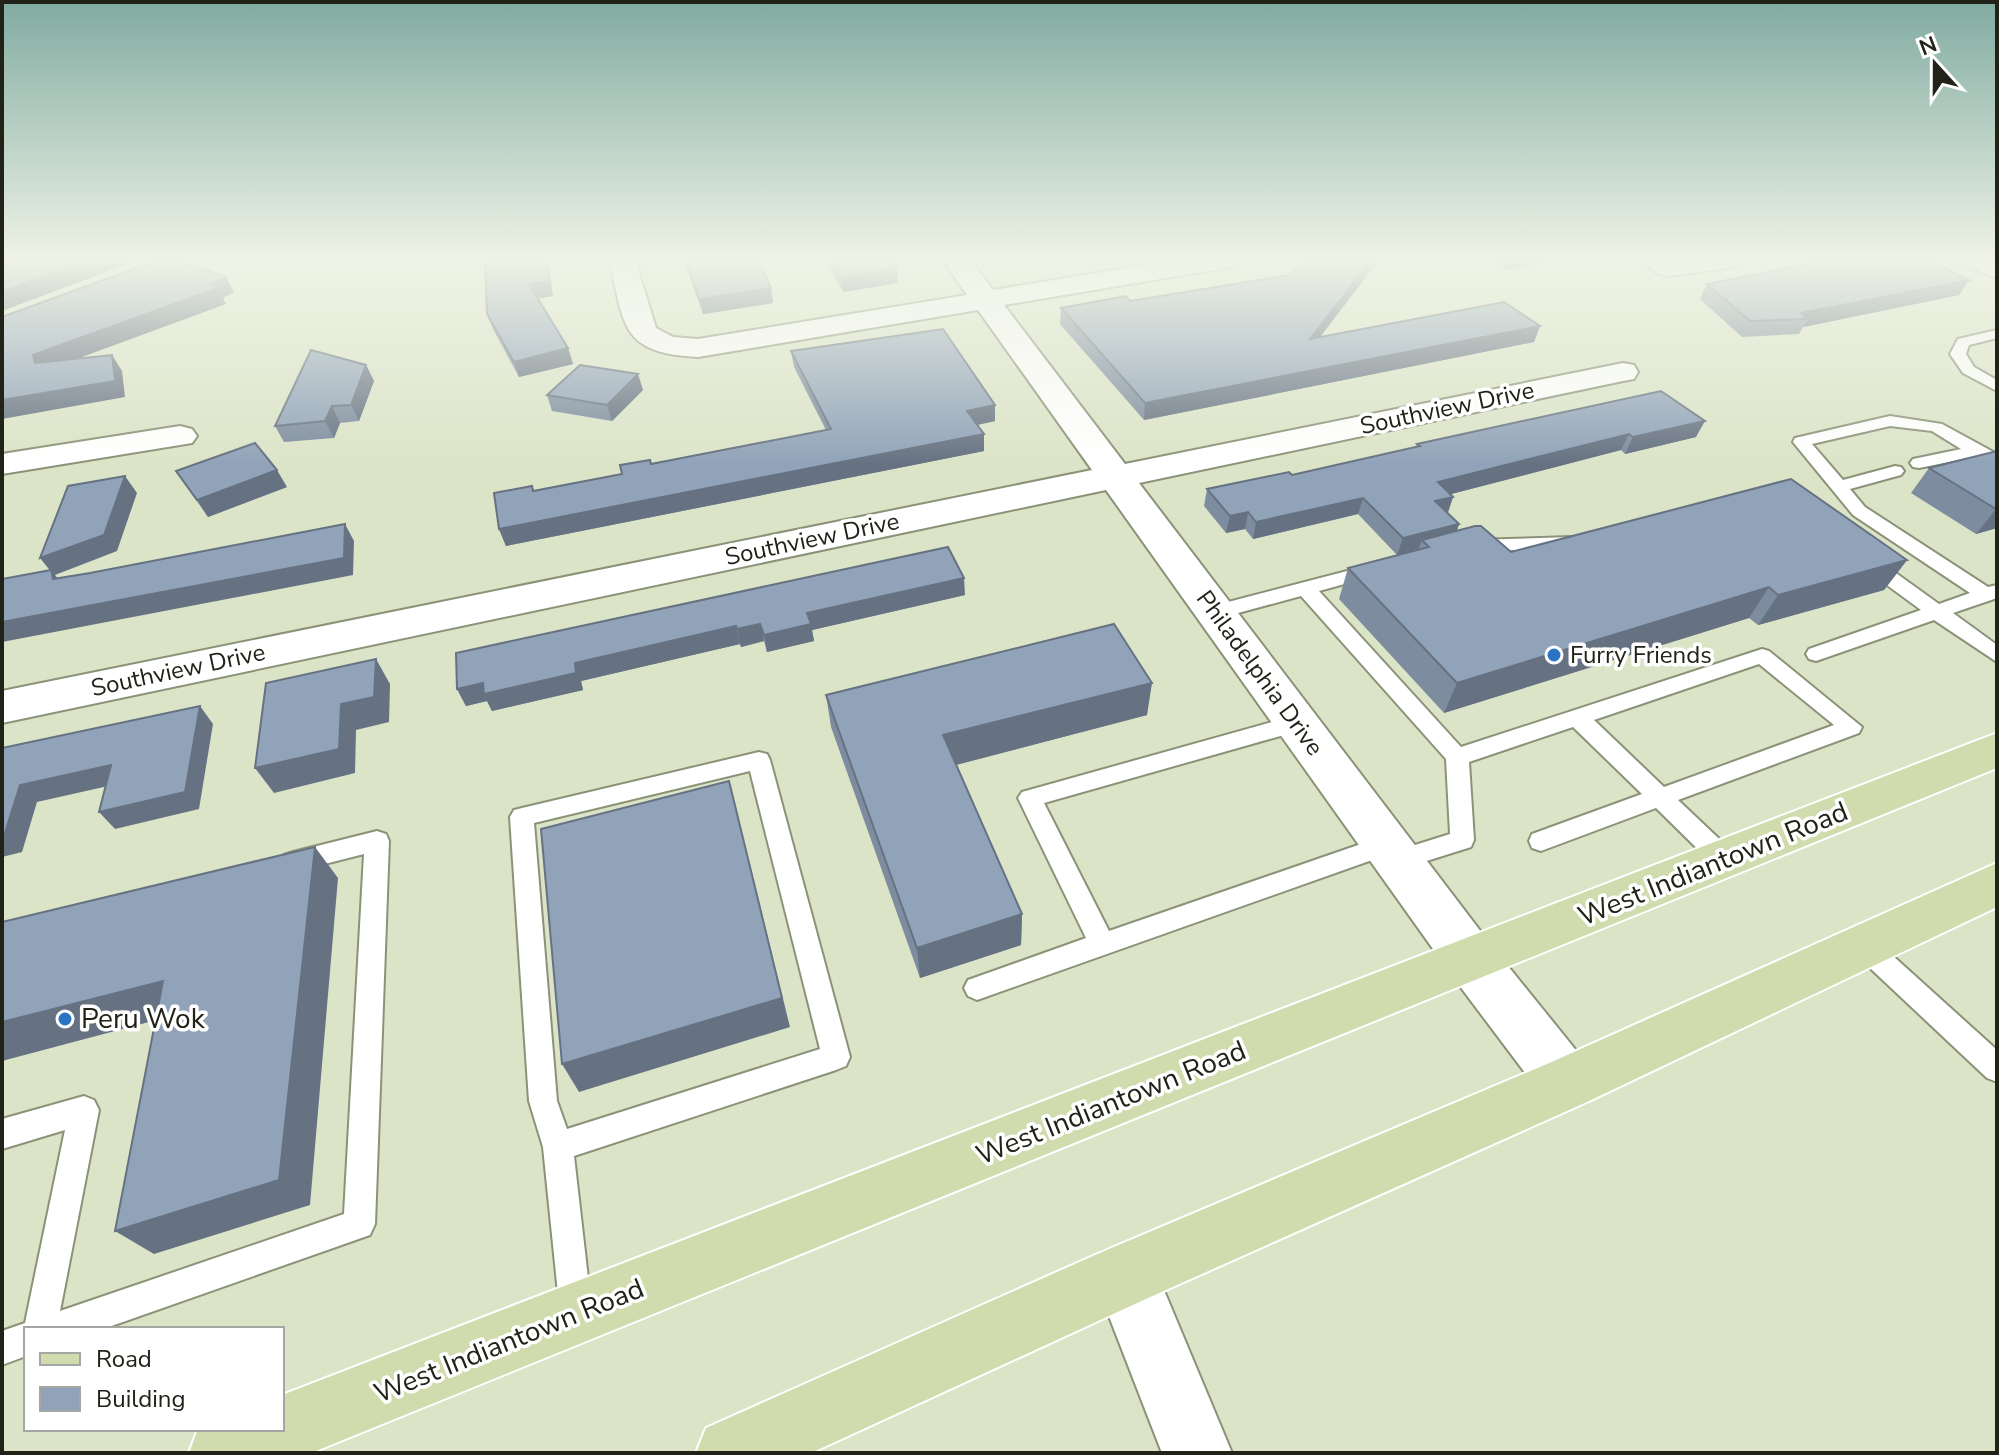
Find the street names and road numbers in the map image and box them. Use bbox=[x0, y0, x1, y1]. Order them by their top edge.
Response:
street label: Southview Drive bbox=[1357, 374, 1537, 442]
street label: Southview Drive bbox=[722, 505, 902, 573]
street label: Philadelphia Drive bbox=[1189, 584, 1331, 762]
street label: Southview Drive bbox=[88, 636, 268, 704]
street label: West Indiantown Road bbox=[1572, 792, 1854, 936]
street label: West Indiantown Road bbox=[970, 1031, 1252, 1175]
street label: West Indiantown Road bbox=[368, 1269, 650, 1413]

